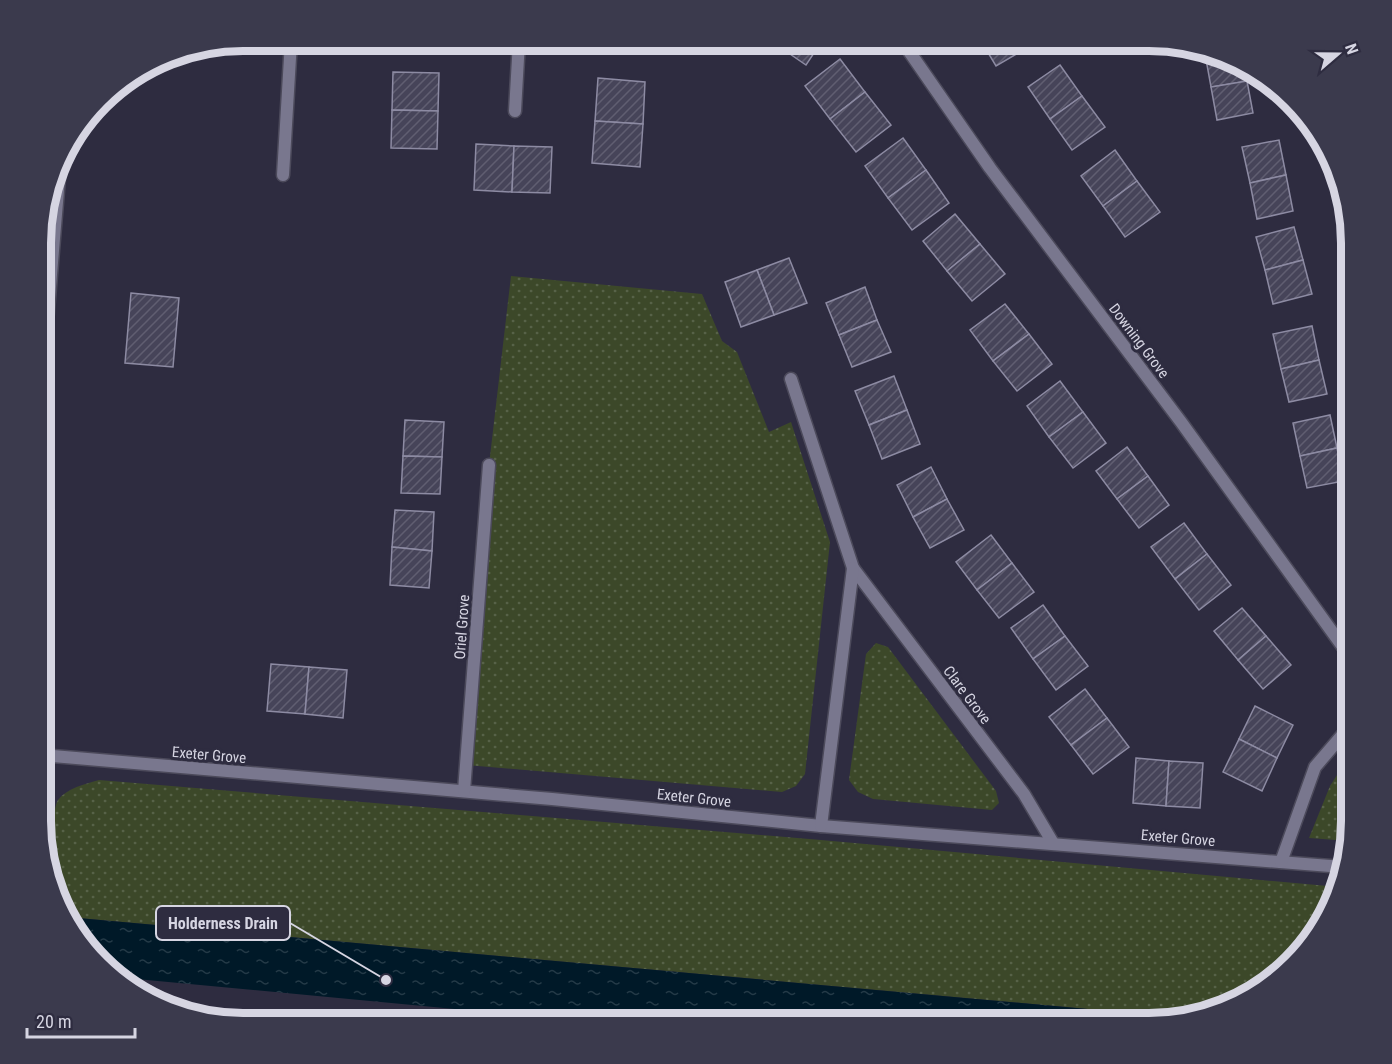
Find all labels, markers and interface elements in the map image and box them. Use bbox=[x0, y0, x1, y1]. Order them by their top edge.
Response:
north arrow bbox=[1308, 24, 1368, 84]
text: N bbox=[1341, 41, 1362, 57]
street label: Downing Grove bbox=[1105, 300, 1173, 382]
street label: Oriel Grove bbox=[451, 594, 473, 660]
street label: Clare Grove bbox=[939, 662, 995, 728]
street label: Exeter Grove bbox=[171, 743, 247, 767]
street label: Exeter Grove bbox=[656, 785, 732, 811]
street label: Exeter Grove bbox=[1140, 826, 1216, 850]
callout: Holderness Drain bbox=[156, 906, 290, 940]
text: Holderness Drain bbox=[168, 914, 278, 933]
scale bar bbox=[27, 1001, 135, 1039]
text: 20 m bbox=[36, 1011, 71, 1032]

